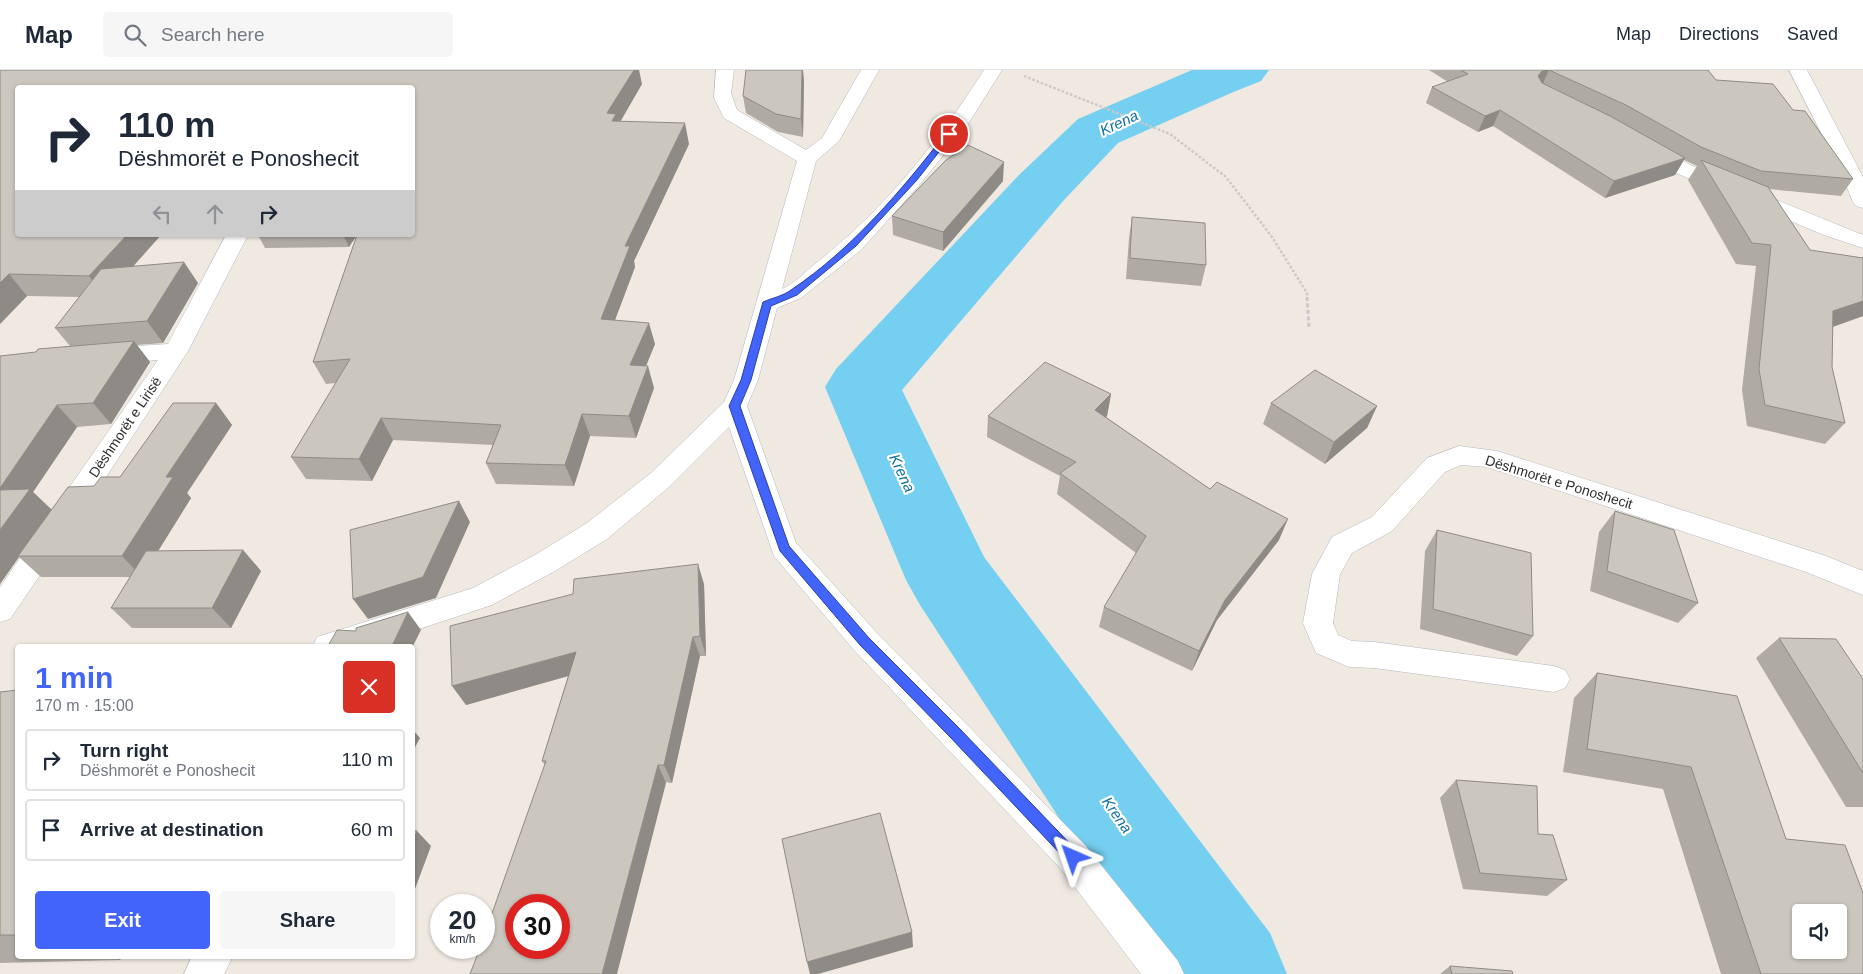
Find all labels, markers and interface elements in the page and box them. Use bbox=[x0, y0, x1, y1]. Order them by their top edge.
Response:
search box bbox=[103, 12, 453, 57]
text: Map bbox=[25, 21, 73, 48]
icon: search bbox=[121, 21, 149, 49]
text: Search here bbox=[161, 24, 265, 45]
text: Map bbox=[1616, 24, 1651, 44]
text: Directions bbox=[1679, 24, 1759, 44]
text: Saved bbox=[1787, 24, 1838, 44]
icon: right bbox=[35, 105, 100, 170]
text: 110 m bbox=[118, 105, 215, 144]
water label: Krena bbox=[1097, 106, 1141, 139]
pin bbox=[928, 113, 970, 155]
icon: arrive bbox=[935, 120, 963, 148]
text: Dëshmorët e Ponoshecit bbox=[118, 146, 359, 171]
icon: left bbox=[148, 200, 176, 228]
icon: ahead bbox=[201, 200, 229, 228]
icon: right bbox=[254, 200, 282, 228]
street label: Dëshmorët e Lirisë bbox=[86, 374, 165, 480]
water label: Krena bbox=[886, 451, 919, 495]
street label: Dëshmorët e Ponoshecit bbox=[1483, 452, 1635, 512]
text: 1 min bbox=[35, 661, 113, 694]
button: close bbox=[343, 661, 395, 713]
text: 170 m · 15:00 bbox=[35, 697, 134, 714]
text: Turn right bbox=[80, 740, 168, 761]
icon: right bbox=[37, 746, 65, 774]
text: 110 m bbox=[342, 749, 393, 770]
text: Dëshmorët e Ponoshecit bbox=[80, 762, 255, 779]
water label: Krena bbox=[1099, 793, 1136, 836]
icon: arrive bbox=[37, 816, 65, 844]
text: Arrive at destination bbox=[80, 819, 264, 840]
text: 60 m bbox=[351, 819, 393, 840]
position arrow bbox=[1046, 830, 1098, 882]
button: Exit bbox=[35, 891, 210, 949]
button: Share bbox=[220, 891, 395, 949]
speed limit sign: 30 bbox=[505, 894, 570, 959]
map controls bbox=[1792, 904, 1847, 959]
button: sound bbox=[1792, 904, 1847, 959]
text: 20 bbox=[449, 906, 476, 934]
text: km/h bbox=[449, 932, 476, 946]

